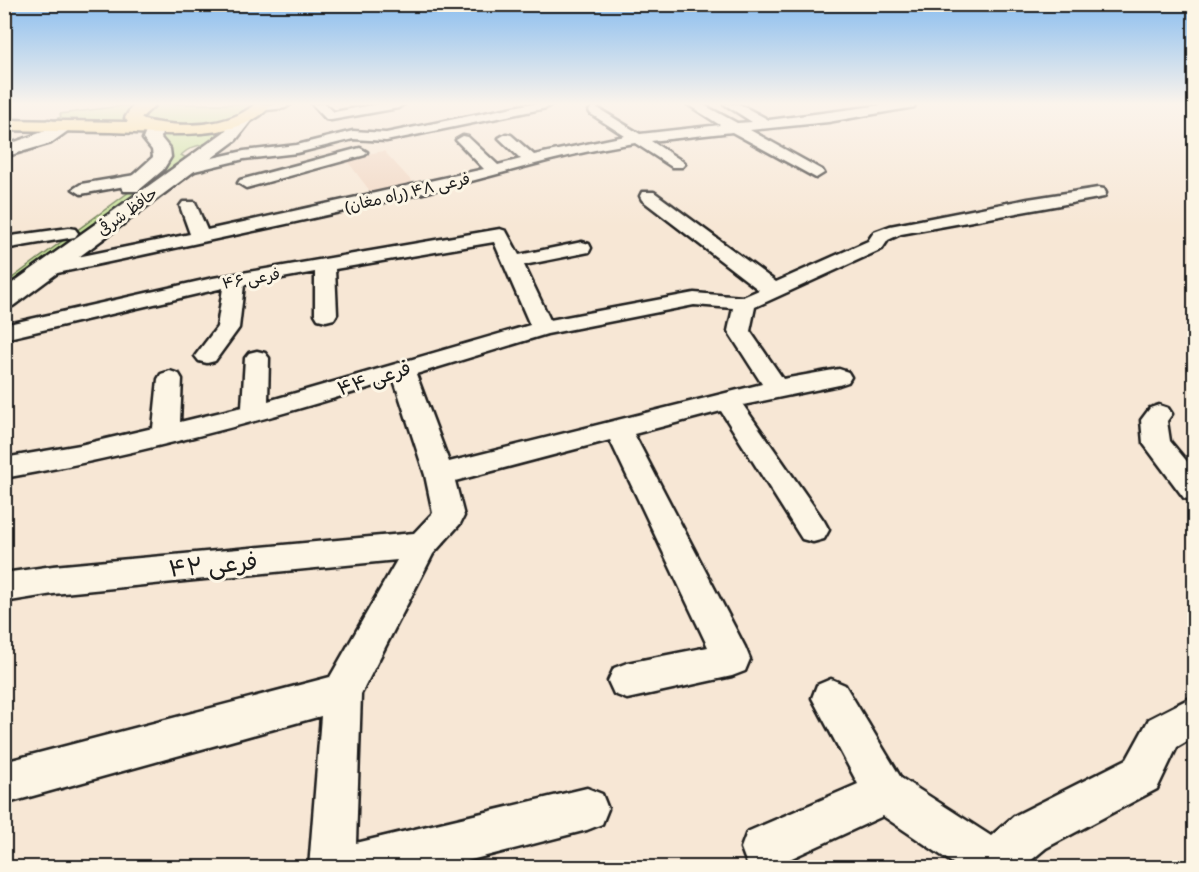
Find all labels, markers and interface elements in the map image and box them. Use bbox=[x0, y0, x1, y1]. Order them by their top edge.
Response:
street label: فرعی ۴۸ (راه مغان) bbox=[342, 169, 472, 217]
street label: حافظ شرقی bbox=[93, 182, 161, 240]
street label: فرعی ۴۶ bbox=[221, 264, 282, 294]
street label: فرعی ۴۴ bbox=[334, 355, 414, 402]
street label: فرعی ۴۲ bbox=[167, 546, 259, 584]

